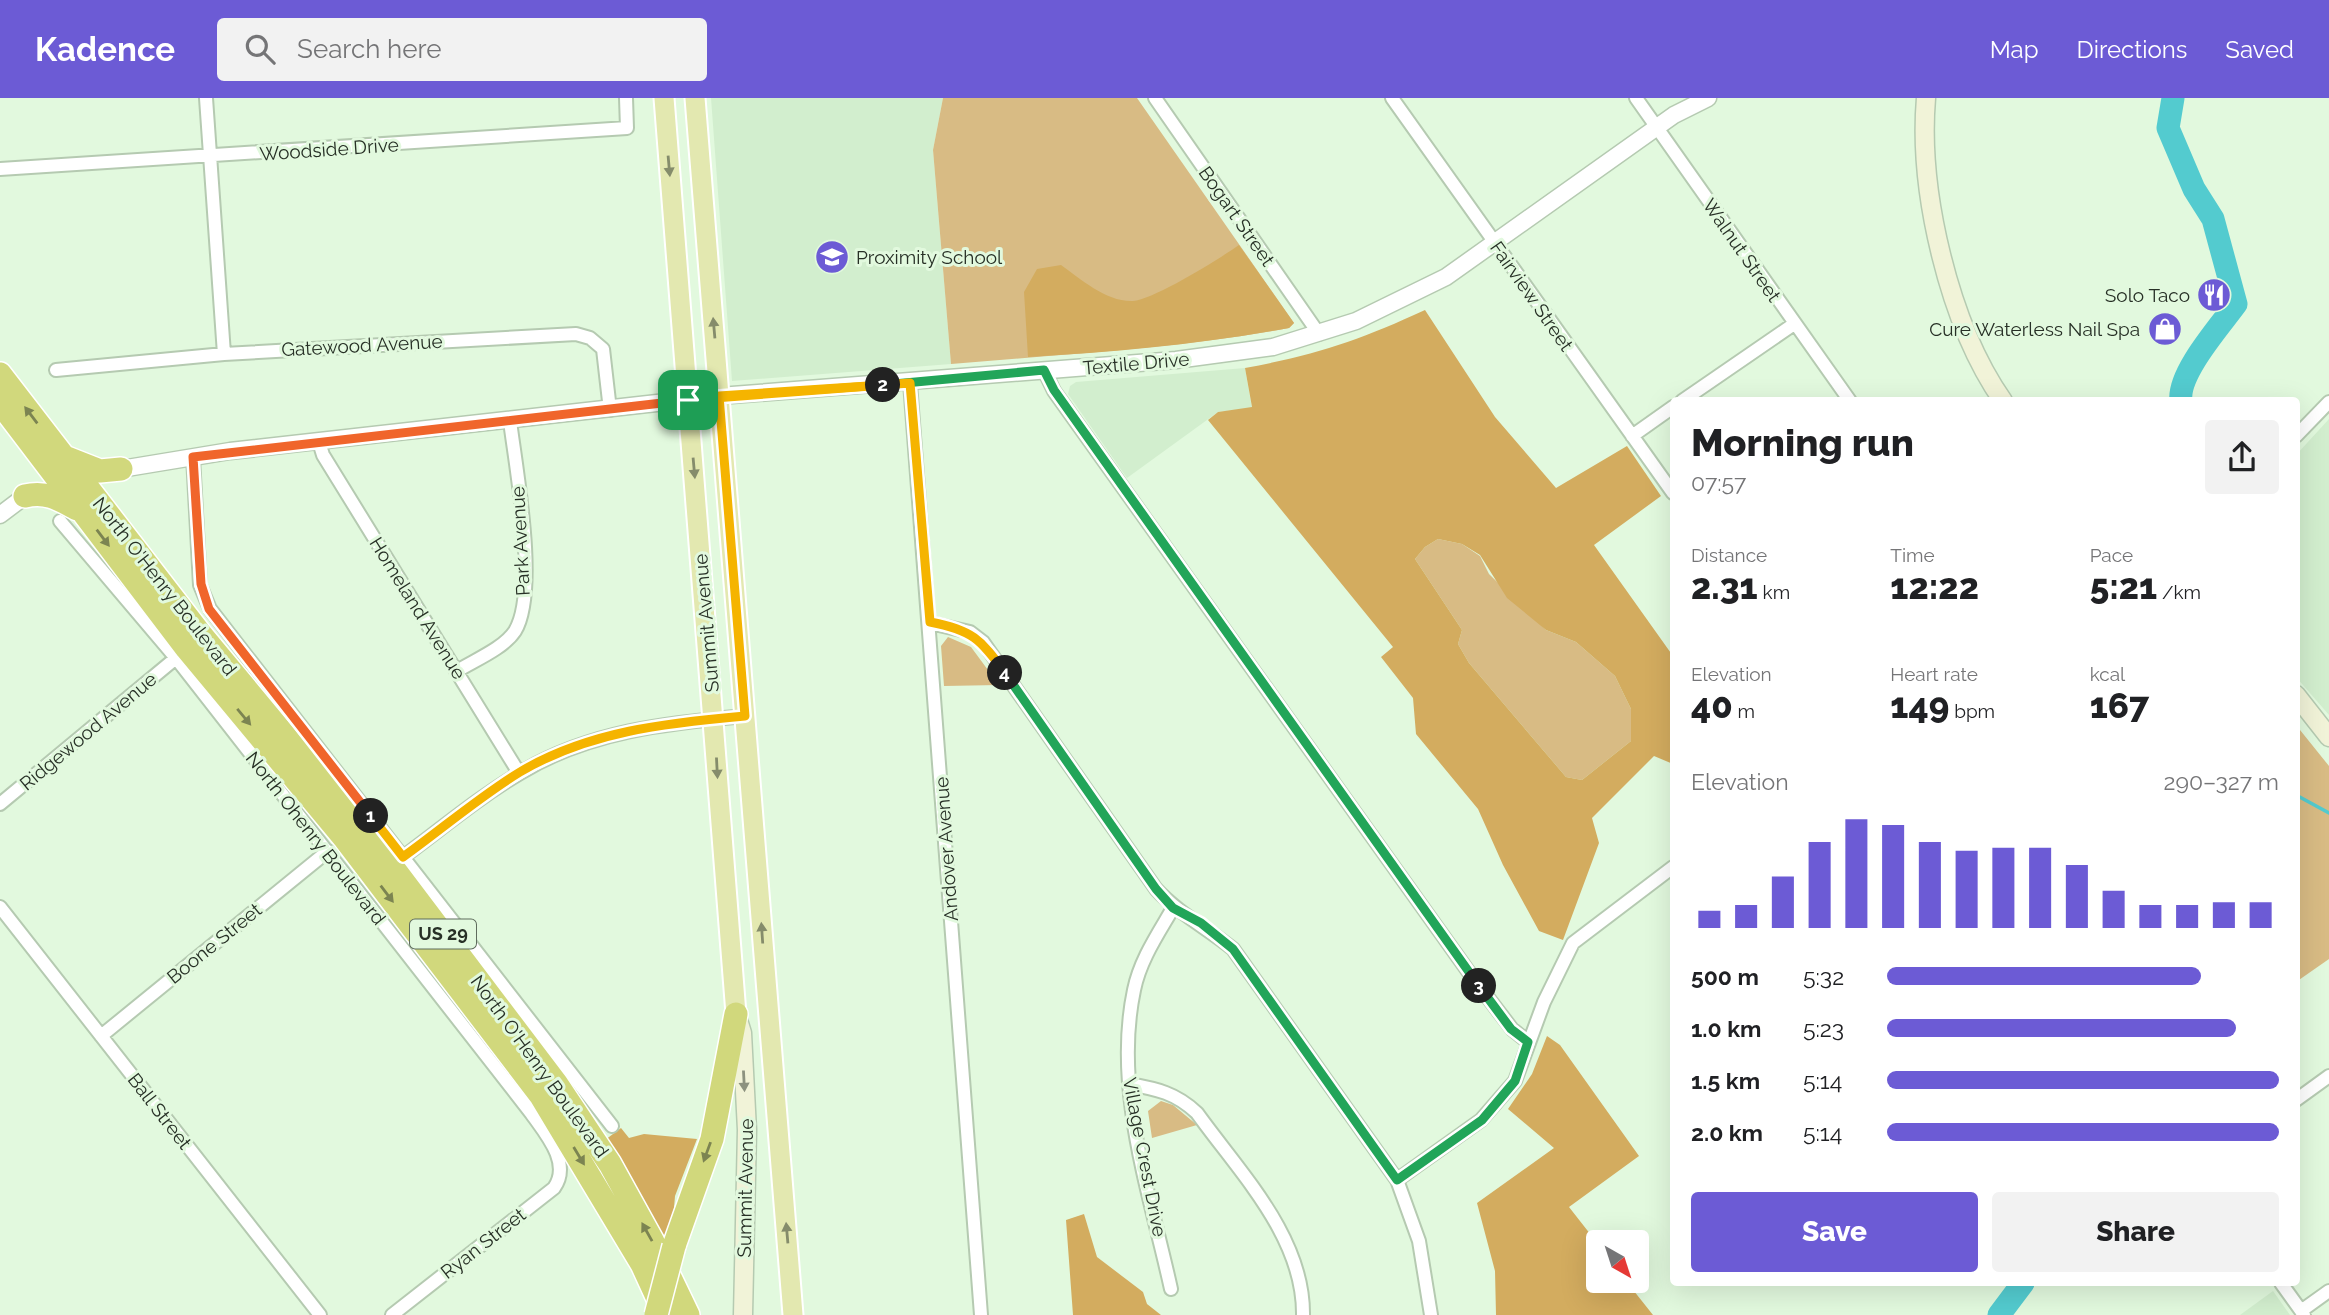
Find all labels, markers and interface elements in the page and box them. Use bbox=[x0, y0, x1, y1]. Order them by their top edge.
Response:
search box bbox=[217, 18, 707, 81]
text: Kadence bbox=[35, 30, 175, 69]
icon: search bbox=[241, 30, 279, 68]
text: Search here bbox=[297, 34, 441, 64]
text: Map bbox=[1990, 35, 2039, 64]
text: Directions bbox=[2077, 35, 2187, 64]
text: Saved bbox=[2225, 35, 2294, 64]
street label: Woodside Drive bbox=[259, 133, 399, 165]
one-way arrow bbox=[664, 155, 675, 177]
street label: Bogart Street bbox=[1195, 162, 1280, 271]
street label: Walnut Street bbox=[1698, 194, 1786, 306]
street label: Fairview Street bbox=[1486, 237, 1578, 356]
school or university icon: Proximity School bbox=[813, 238, 851, 276]
place label: Proximity School bbox=[856, 246, 1003, 268]
restaurant icon: Solo Taco bbox=[2195, 276, 2233, 314]
place label: Solo Taco bbox=[2105, 284, 2190, 306]
shop icon: Cure Waterless Nail Spa bbox=[2146, 310, 2184, 348]
one-way arrow bbox=[708, 317, 719, 339]
place label: Cure Waterless Nail Spa bbox=[1929, 318, 2140, 340]
street label: Gatewood Avenue bbox=[281, 330, 443, 360]
street label: Textile Drive bbox=[1082, 347, 1190, 379]
pin: 2 bbox=[866, 368, 900, 402]
pin bbox=[658, 370, 718, 430]
text: 2 bbox=[877, 373, 888, 395]
icon: arrive bbox=[669, 381, 707, 419]
one-way arrow bbox=[25, 406, 39, 424]
text: Morning run bbox=[1691, 420, 1914, 465]
button: share bbox=[2205, 420, 2279, 494]
one-way arrow bbox=[689, 457, 700, 479]
text: 07:57 bbox=[1691, 469, 1746, 496]
street label: Park Avenue bbox=[506, 486, 534, 596]
street label: North O'Henry Boulevard bbox=[89, 493, 241, 679]
one-way arrow bbox=[96, 529, 110, 548]
street label: Homeland Avenue bbox=[365, 533, 471, 683]
text: Distance bbox=[1691, 544, 1767, 566]
text: Time bbox=[1890, 544, 1935, 566]
text: Pace bbox=[2090, 544, 2133, 566]
street label: Summit Avenue bbox=[689, 553, 723, 693]
text: 2.31 bbox=[1691, 566, 1758, 607]
text: 12:22 bbox=[1890, 566, 1979, 607]
text: 5:21 bbox=[2090, 566, 2157, 607]
text: km bbox=[1758, 581, 1790, 603]
text: /km bbox=[2157, 581, 2201, 603]
pin: 4 bbox=[988, 656, 1023, 690]
text: 4 bbox=[999, 661, 1010, 683]
text: Elevation bbox=[1691, 663, 1772, 685]
text: Heart rate bbox=[1890, 663, 1978, 685]
text: kcal bbox=[2090, 663, 2125, 685]
street label: Ridgewood Avenue bbox=[15, 667, 161, 795]
text: 40 bbox=[1691, 685, 1733, 726]
text: 149 bbox=[1890, 685, 1949, 726]
text: 167 bbox=[2090, 685, 2149, 726]
text: m bbox=[1733, 700, 1755, 722]
text: bpm bbox=[1949, 700, 1995, 722]
one-way arrow bbox=[236, 708, 251, 726]
street label: North Ohenry Boulevard bbox=[242, 747, 390, 929]
one-way arrow bbox=[712, 757, 723, 779]
text: Elevation bbox=[1691, 768, 1789, 795]
text: 290–327 m bbox=[2164, 768, 2279, 795]
street label: Andover Avenue bbox=[930, 776, 962, 922]
pin: 1 bbox=[354, 798, 388, 834]
text: 1 bbox=[366, 804, 375, 826]
one-way arrow bbox=[379, 885, 393, 903]
street label: Boone Street bbox=[162, 898, 266, 988]
road number: US 29 bbox=[410, 920, 476, 948]
one-way arrow bbox=[756, 921, 767, 943]
text: 500 m bbox=[1691, 963, 1759, 990]
text: 5:32 bbox=[1803, 963, 1844, 990]
pin: 3 bbox=[1462, 968, 1496, 1004]
street label: North O'Henry Boulevard bbox=[466, 971, 614, 1161]
text: 3 bbox=[1473, 974, 1484, 996]
text: 1.0 km bbox=[1691, 1015, 1761, 1042]
text: 5:23 bbox=[1803, 1015, 1844, 1042]
text: 1.5 km bbox=[1691, 1067, 1760, 1094]
text: 5:14 bbox=[1803, 1067, 1842, 1094]
street label: Ball Street bbox=[124, 1069, 197, 1154]
one-way arrow bbox=[739, 1070, 750, 1092]
street label: Village Crest Drive bbox=[1119, 1076, 1171, 1238]
street label: Summit Avenue bbox=[733, 1118, 757, 1258]
text: 2.0 km bbox=[1691, 1119, 1763, 1146]
text: 5:14 bbox=[1803, 1119, 1842, 1146]
one-way arrow bbox=[702, 1142, 713, 1163]
one-way arrow bbox=[573, 1147, 586, 1166]
button: Save bbox=[1691, 1192, 1978, 1272]
button: Share bbox=[1992, 1192, 2279, 1272]
street label: Ryan Street bbox=[436, 1203, 530, 1283]
one-way arrow bbox=[781, 1221, 792, 1243]
one-way arrow bbox=[641, 1222, 653, 1241]
north arrow bbox=[1586, 1230, 1648, 1293]
map controls bbox=[1586, 1230, 1649, 1293]

